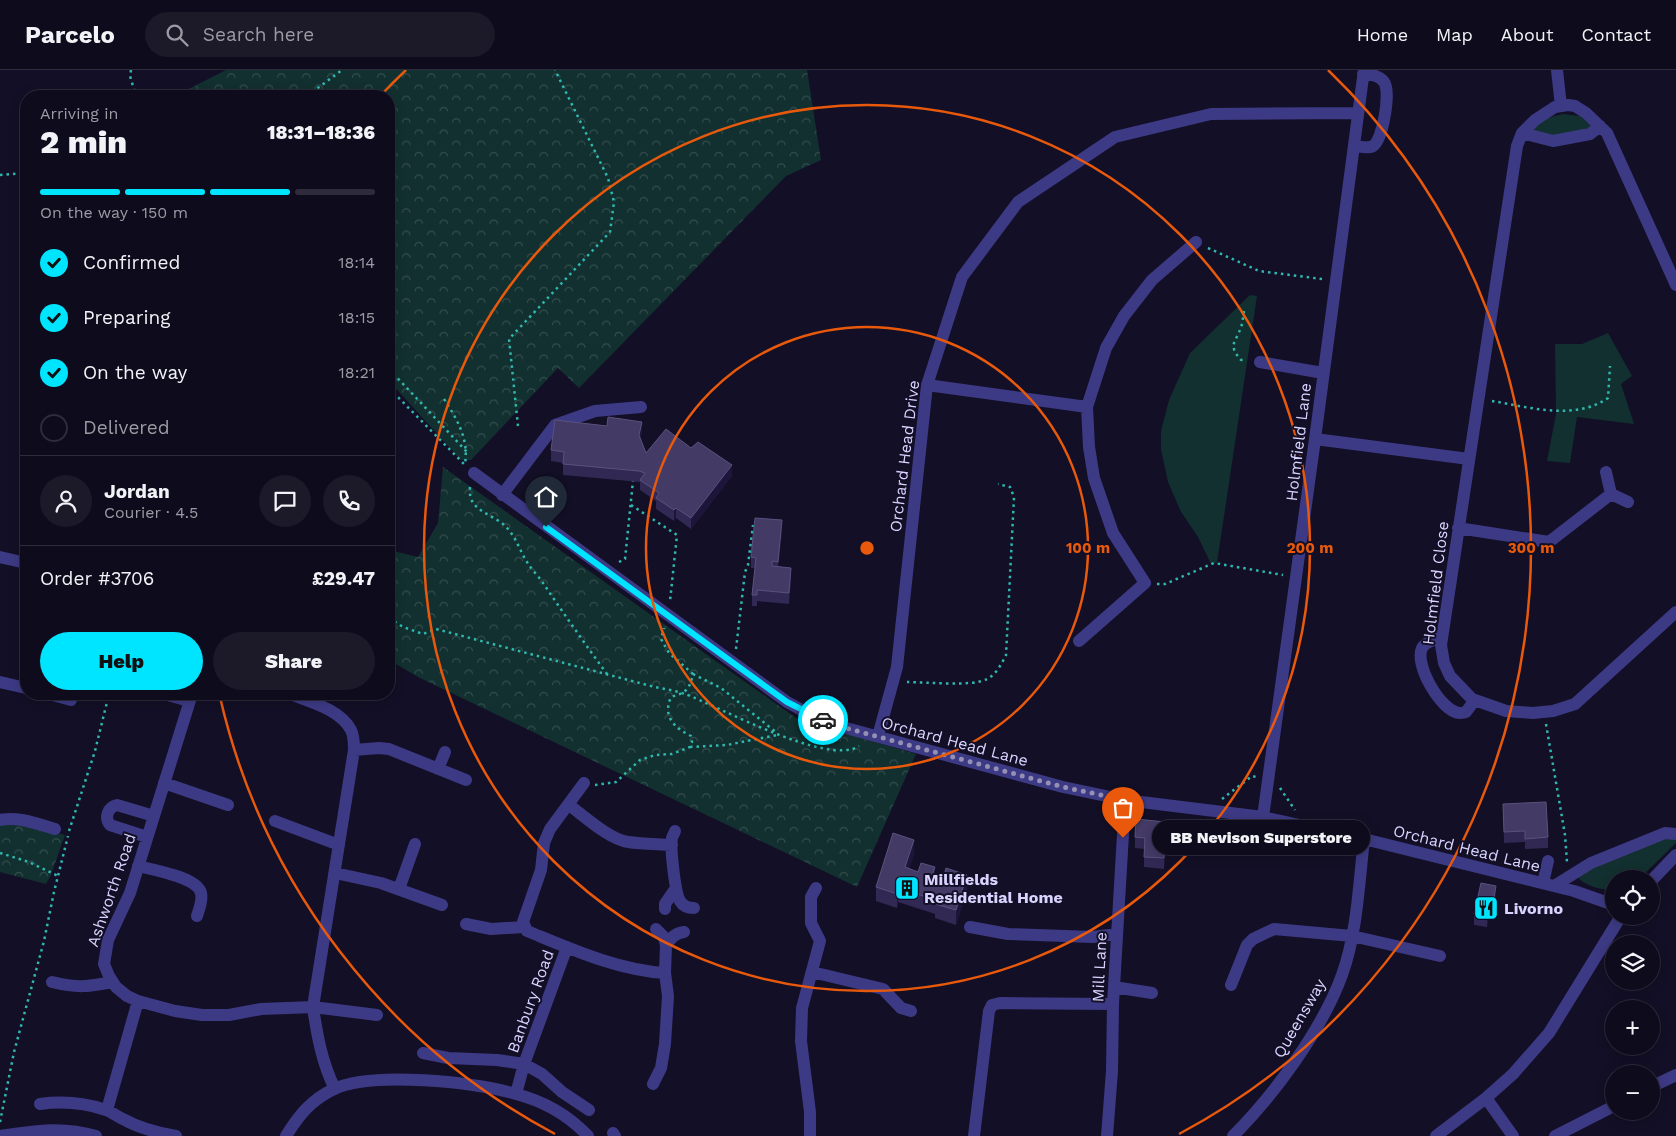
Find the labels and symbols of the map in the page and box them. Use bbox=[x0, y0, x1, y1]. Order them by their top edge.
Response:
street label: Orchard Head Drive bbox=[886, 379, 923, 533]
street label: Holmfield Lane bbox=[1282, 382, 1315, 502]
pin bbox=[525, 476, 567, 527]
street label: Holmfield Close bbox=[1418, 520, 1453, 646]
centre of rings bbox=[858, 539, 876, 557]
text: 100 m bbox=[1066, 539, 1110, 557]
text: 200 m bbox=[1287, 539, 1333, 557]
text: 300 m bbox=[1508, 539, 1554, 557]
courier bbox=[798, 695, 848, 745]
street label: Orchard Head Lane bbox=[879, 713, 1030, 770]
pin bbox=[1102, 787, 1144, 838]
callout: BB Nevison Superstore bbox=[1153, 820, 1370, 856]
street label: Orchard Head Lane bbox=[1391, 821, 1542, 876]
street label: Ashworth Road bbox=[83, 831, 140, 949]
place label: Millfields Residential Home bbox=[924, 870, 1063, 907]
building icon: Millfields Residential Home bbox=[894, 875, 920, 901]
restaurant icon: Livorno bbox=[1473, 895, 1499, 921]
place label: Livorno bbox=[1504, 899, 1564, 918]
street label: Mill Lane bbox=[1088, 931, 1111, 1003]
street label: Banbury Road bbox=[503, 947, 558, 1055]
street label: Queensway bbox=[1269, 975, 1330, 1061]

